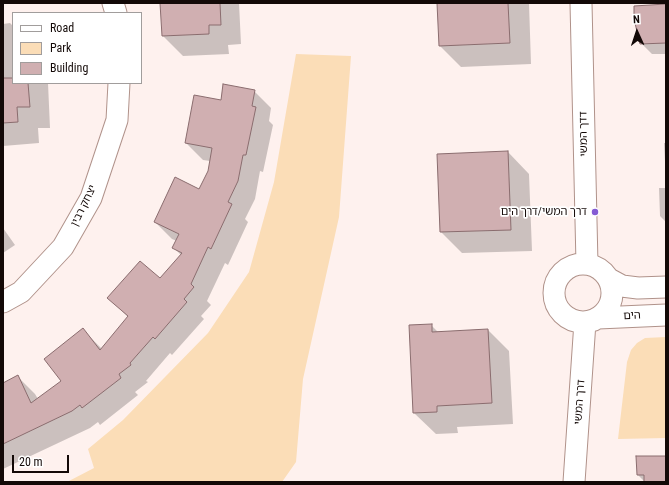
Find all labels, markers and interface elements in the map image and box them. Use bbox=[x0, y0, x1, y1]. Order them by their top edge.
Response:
legend bbox=[12, 12, 142, 84]
north arrow bbox=[617, 12, 657, 52]
text: N bbox=[633, 13, 640, 26]
text: Road bbox=[50, 21, 74, 35]
text: Park bbox=[50, 41, 71, 55]
text: Building bbox=[50, 61, 88, 75]
street label: דדך המשי bbox=[577, 111, 591, 157]
street label: יצחק רבין bbox=[68, 183, 100, 229]
place label: דרך המשי/דרך הים bbox=[501, 205, 587, 219]
marker: דרך המשי/דרך הים bbox=[590, 207, 600, 217]
street label: הים bbox=[623, 309, 641, 323]
street label: דרך המשי bbox=[572, 379, 588, 425]
scale bar bbox=[14, 447, 71, 473]
text: 20 m bbox=[19, 455, 43, 469]

